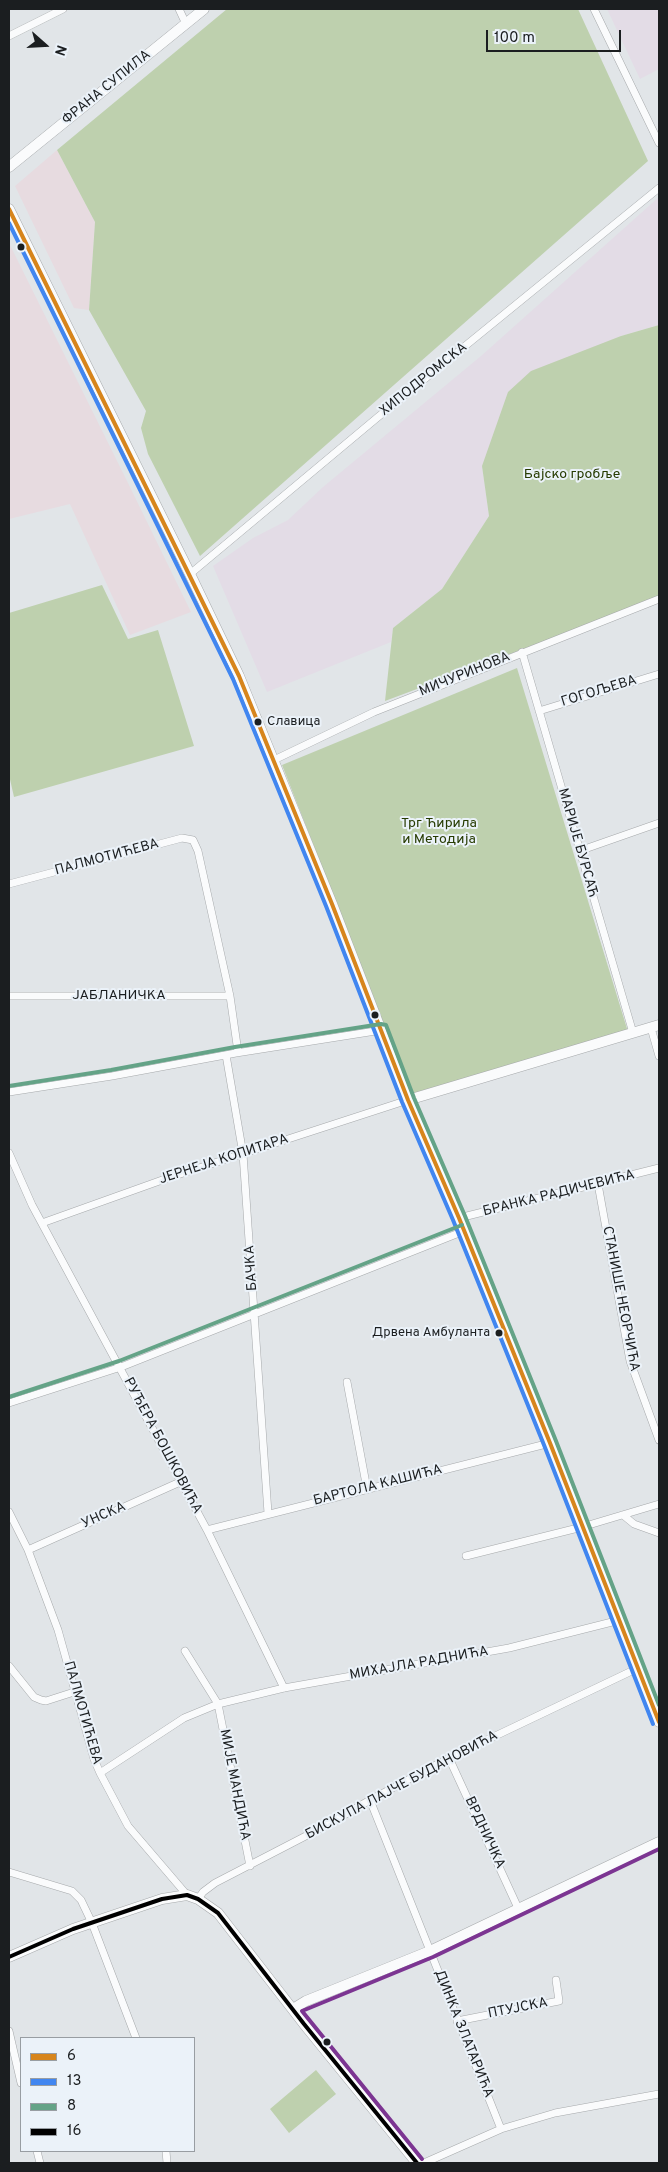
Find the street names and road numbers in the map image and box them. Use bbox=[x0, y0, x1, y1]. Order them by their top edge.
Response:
street label: ФРАНА СУПИЛА bbox=[59, 47, 155, 129]
street label: ХИПОДРОМСКА bbox=[377, 339, 471, 421]
street label: МИЧУРИНОВА bbox=[417, 649, 513, 701]
street label: ГОГОЉЕВА bbox=[559, 673, 639, 711]
street label: МАРИЈЕ БУРСАЋ bbox=[553, 786, 601, 900]
street label: ПАЛМОТИЋЕВА bbox=[53, 836, 161, 880]
street label: ЈАБЛАНИЧКА bbox=[72, 988, 166, 1004]
street label: ЈЕРНЕЈА КОПИТАРА bbox=[157, 1131, 291, 1189]
street label: БРАНКА РАДИЧЕВИЋА bbox=[481, 1167, 637, 1221]
street label: СТАНИШЕ НЕОРЧИЋА bbox=[598, 1225, 642, 1373]
street label: БАЧКА bbox=[242, 1244, 262, 1292]
street label: РУЂЕРА БОШКОВИЋА bbox=[119, 1375, 205, 1517]
street label: БАРТОЛА КАШИЋА bbox=[312, 1462, 444, 1510]
street label: УНСКА bbox=[79, 1499, 129, 1533]
street label: МИХАЈЛА РАДНИЋА bbox=[348, 1644, 490, 1684]
street label: ПАЛМОТИЋЕВА bbox=[59, 1659, 105, 1767]
street label: МИЈЕ МАНДИЋА bbox=[215, 1728, 253, 1842]
street label: БИСКУПА ЛАЈЧЕ БУДАНОВИЋА bbox=[303, 1728, 501, 1844]
street label: ВРДНИЧКА bbox=[460, 1794, 508, 1872]
street label: ДИНКА ЗЛАТАРИЋА bbox=[430, 1968, 496, 2100]
street label: ПТУЈСКА bbox=[487, 1995, 549, 2023]

